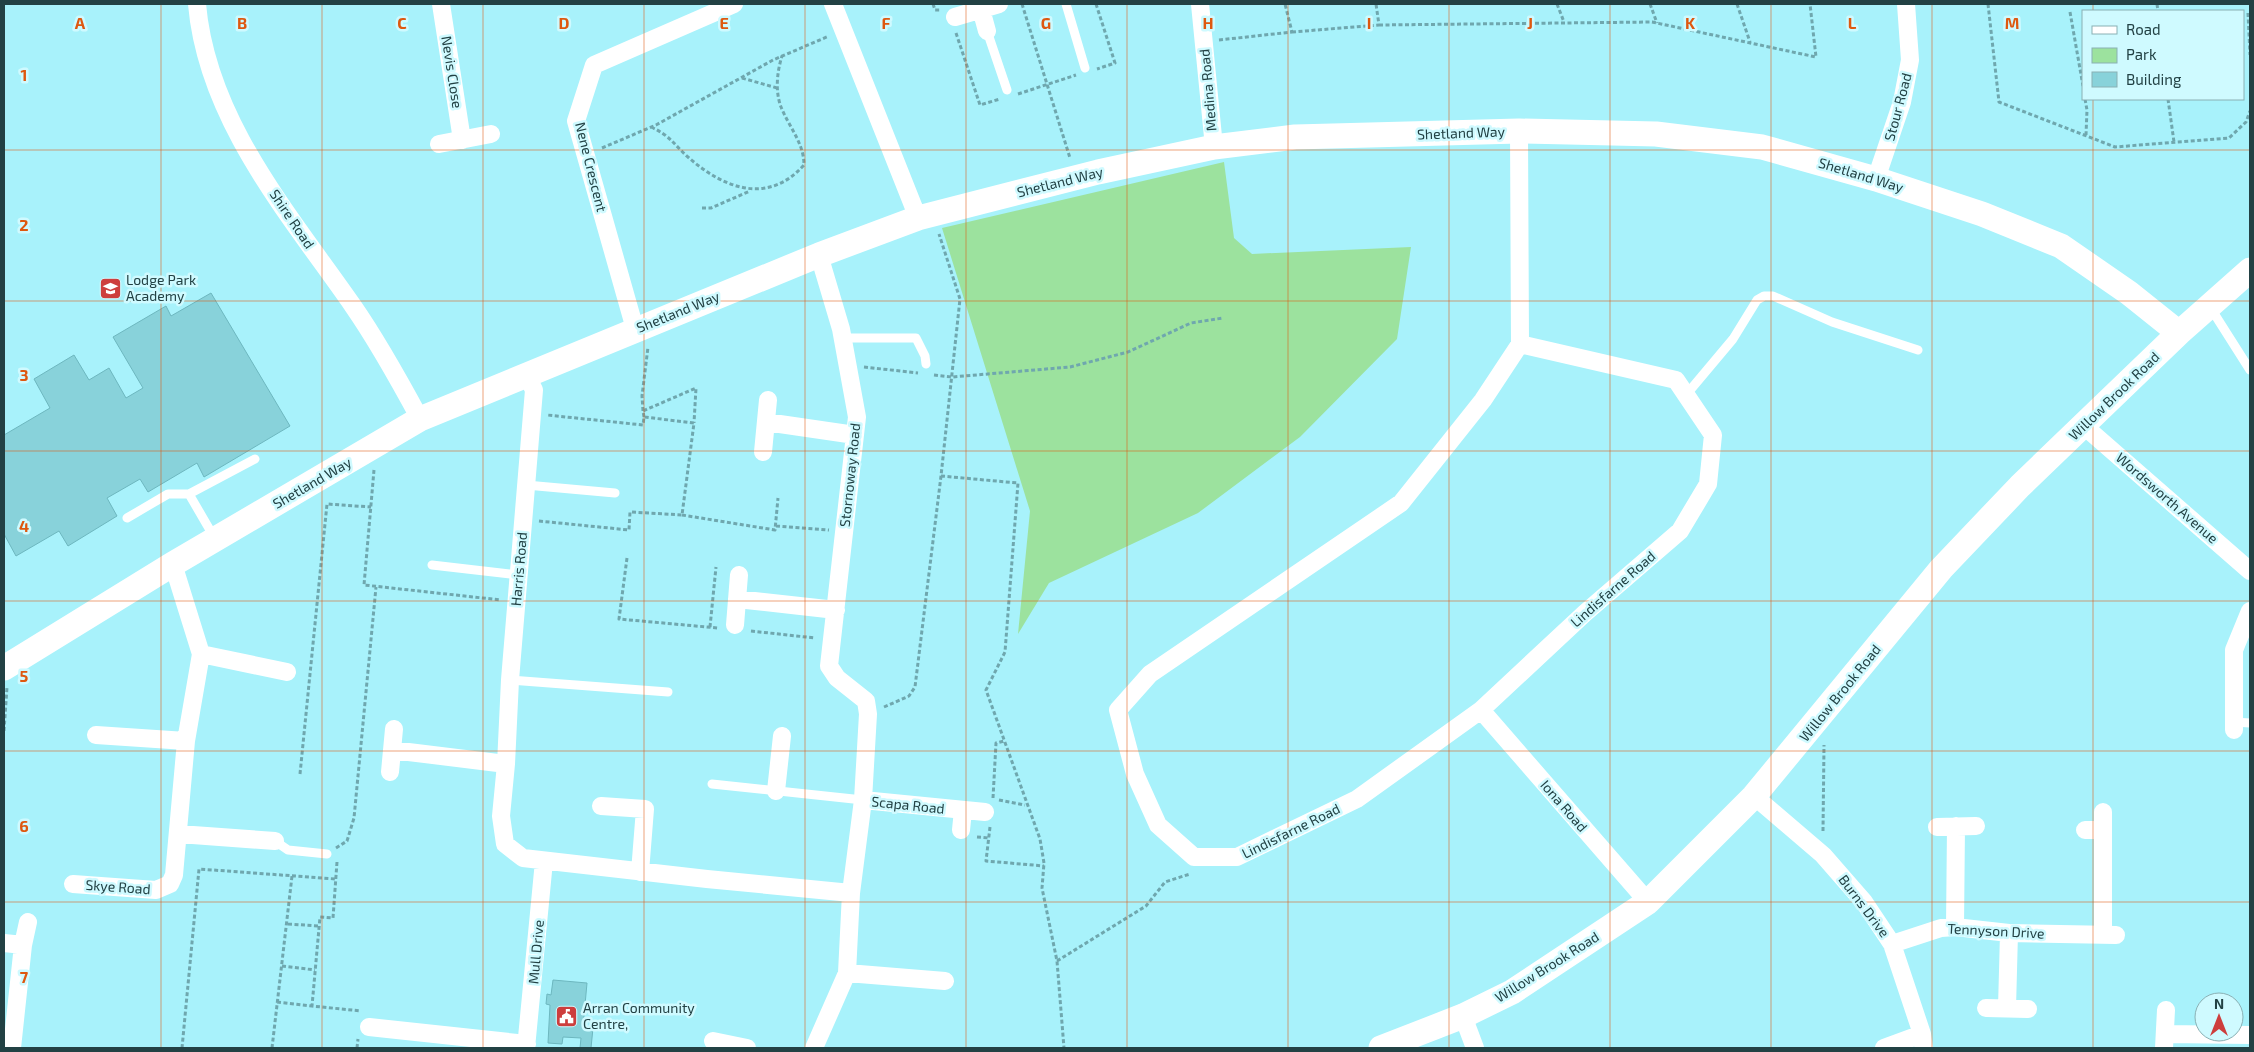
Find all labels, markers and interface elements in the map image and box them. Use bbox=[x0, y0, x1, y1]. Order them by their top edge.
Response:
legend bbox=[2082, 10, 2244, 100]
text: A bbox=[75, 13, 86, 32]
text: B bbox=[237, 13, 247, 32]
text: C bbox=[397, 13, 407, 32]
text: D bbox=[559, 13, 570, 32]
text: E bbox=[719, 13, 729, 32]
text: F bbox=[882, 13, 891, 32]
text: G bbox=[1041, 13, 1051, 32]
text: H bbox=[1202, 13, 1214, 32]
text: I bbox=[1367, 13, 1371, 32]
text: J bbox=[1527, 13, 1533, 32]
text: K bbox=[1685, 13, 1696, 32]
text: L bbox=[1848, 13, 1857, 32]
text: M bbox=[2005, 13, 2019, 32]
text: Road bbox=[2126, 20, 2161, 38]
street label: Nevis Close bbox=[438, 34, 467, 109]
text: Park bbox=[2126, 45, 2157, 63]
street label: Medina Road bbox=[1195, 48, 1220, 132]
text: 1 bbox=[21, 65, 27, 84]
text: Building bbox=[2126, 70, 2182, 88]
street label: Stour Road bbox=[1880, 71, 1915, 143]
street label: Nene Crescent bbox=[572, 120, 611, 214]
street label: Shetland Way bbox=[1417, 122, 1506, 143]
street label: Shetland Way bbox=[1817, 154, 1906, 196]
street label: Shetland Way bbox=[1015, 162, 1105, 200]
street label: Shire Road bbox=[266, 186, 318, 252]
text: 2 bbox=[19, 215, 29, 234]
place label: Lodge Park Academy bbox=[126, 271, 196, 304]
school or university icon: Lodge Park Academy bbox=[98, 276, 122, 300]
street label: Shetland Way bbox=[634, 287, 722, 336]
street label: Willow Brook Road bbox=[2065, 348, 2163, 443]
text: 3 bbox=[19, 365, 29, 384]
street label: Stornoway Road bbox=[836, 422, 863, 528]
street label: Wordsworth Avenue bbox=[2113, 449, 2222, 547]
street label: Shetland Way bbox=[269, 453, 355, 512]
text: 4 bbox=[19, 516, 29, 535]
street label: Harris Road bbox=[507, 531, 530, 607]
street label: Lindisfarne Road bbox=[1567, 547, 1659, 630]
street label: Willow Brook Road bbox=[1795, 641, 1884, 745]
text: 5 bbox=[20, 666, 29, 685]
street label: Iona Road bbox=[1537, 776, 1591, 835]
street label: Scapa Road bbox=[871, 792, 946, 817]
street label: Lindisfarne Road bbox=[1239, 799, 1343, 862]
text: 6 bbox=[19, 816, 29, 835]
street label: Burns Drive bbox=[1835, 871, 1893, 940]
street label: Skye Road bbox=[85, 876, 151, 897]
street label: Mull Drive bbox=[524, 919, 547, 985]
street label: Tennyson Drive bbox=[1947, 919, 2045, 942]
street label: Willow Brook Road bbox=[1491, 928, 1602, 1006]
text: 7 bbox=[20, 967, 29, 986]
north arrow bbox=[2194, 992, 2244, 1042]
text: N bbox=[2214, 995, 2224, 1012]
place label: Arran Community Centre, bbox=[583, 999, 695, 1032]
public building icon: Arran Community Centre, bbox=[555, 1004, 579, 1028]

